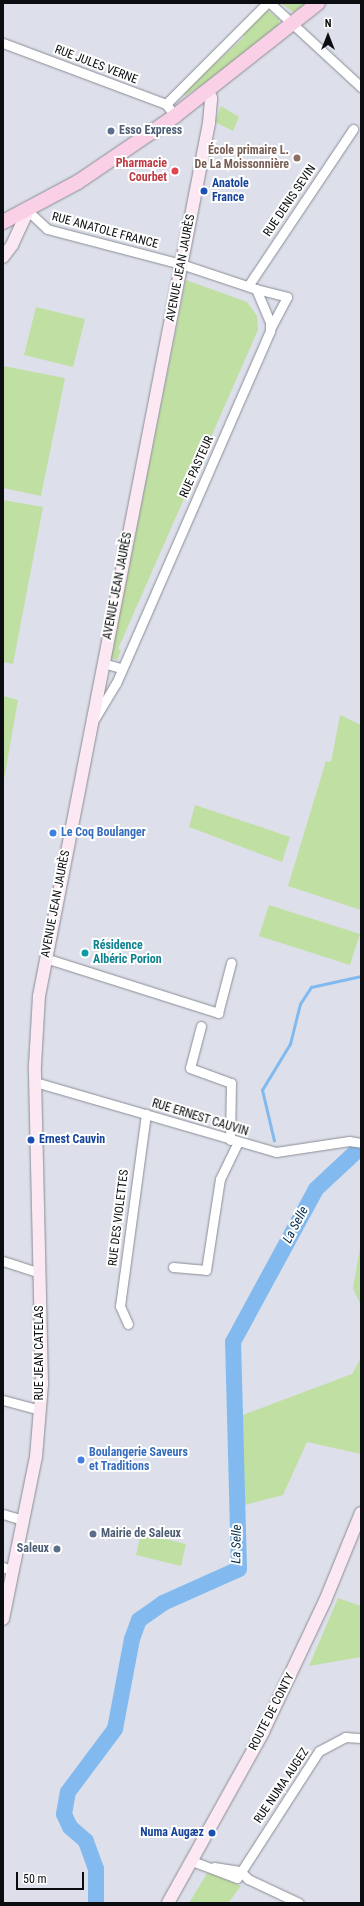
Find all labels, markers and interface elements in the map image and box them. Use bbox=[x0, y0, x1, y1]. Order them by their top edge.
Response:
north arrow bbox=[308, 16, 348, 56]
text: N bbox=[325, 17, 331, 30]
street label: RUE JULES VERNE bbox=[53, 43, 139, 87]
place label: Esso Express bbox=[119, 124, 182, 138]
marker: Esso Express bbox=[106, 126, 116, 136]
place label: École primaire L. De La Moissonnière bbox=[194, 144, 289, 172]
marker: École primaire L. De La Moissonnière bbox=[292, 153, 302, 163]
place label: Pharmacie Courbet bbox=[116, 157, 167, 185]
street label: RUE DENIS SEVIN bbox=[261, 162, 319, 240]
marker: Pharmacie Courbet bbox=[170, 166, 180, 176]
place label: Anatole France bbox=[212, 177, 249, 205]
marker: Anatole France bbox=[199, 186, 209, 196]
street label: RUE ANATOLE FRANCE bbox=[50, 210, 160, 252]
street label: AVENUE JEAN JAURÈS bbox=[164, 213, 198, 323]
street label: RUE PASTEUR bbox=[177, 434, 217, 500]
street label: AVENUE JEAN JAURÈS bbox=[101, 531, 135, 641]
place label: Le Coq Boulanger bbox=[61, 826, 146, 840]
marker: Le Coq Boulanger bbox=[48, 828, 58, 838]
street label: AVENUE JEAN JAURÈS bbox=[39, 849, 73, 959]
place label: Résidence Albéric Porion bbox=[93, 939, 162, 967]
marker: Résidence Albéric Porion bbox=[80, 948, 90, 958]
street label: RUE ERNEST CAUVIN bbox=[150, 1096, 250, 1140]
place label: Ernest Cauvin bbox=[39, 1133, 105, 1147]
marker: Ernest Cauvin bbox=[26, 1135, 36, 1145]
street label: RUE DES VIOLETTES bbox=[106, 1169, 132, 1267]
water label: La Selle bbox=[280, 1204, 312, 1246]
street label: RUE JEAN CATELAS bbox=[33, 1306, 47, 1400]
place label: Boulangerie Saveurs et Traditions bbox=[89, 1446, 188, 1474]
marker: Boulangerie Saveurs et Traditions bbox=[76, 1455, 86, 1465]
water label: La Selle bbox=[229, 1524, 245, 1564]
place label: Mairie de Saleux bbox=[101, 1527, 181, 1541]
marker: Mairie de Saleux bbox=[88, 1529, 98, 1539]
place label: Saleux bbox=[17, 1542, 49, 1556]
marker: Saleux bbox=[52, 1544, 62, 1554]
street label: ROUTE DE CONTY bbox=[246, 1671, 298, 1753]
street label: RUE NUMA AUGEZ bbox=[252, 1746, 312, 1826]
place label: Numa Augæz bbox=[140, 1826, 204, 1840]
marker: Numa Augæz bbox=[207, 1828, 217, 1838]
scale bar bbox=[18, 1864, 86, 1890]
text: 50 m bbox=[23, 1872, 47, 1886]

